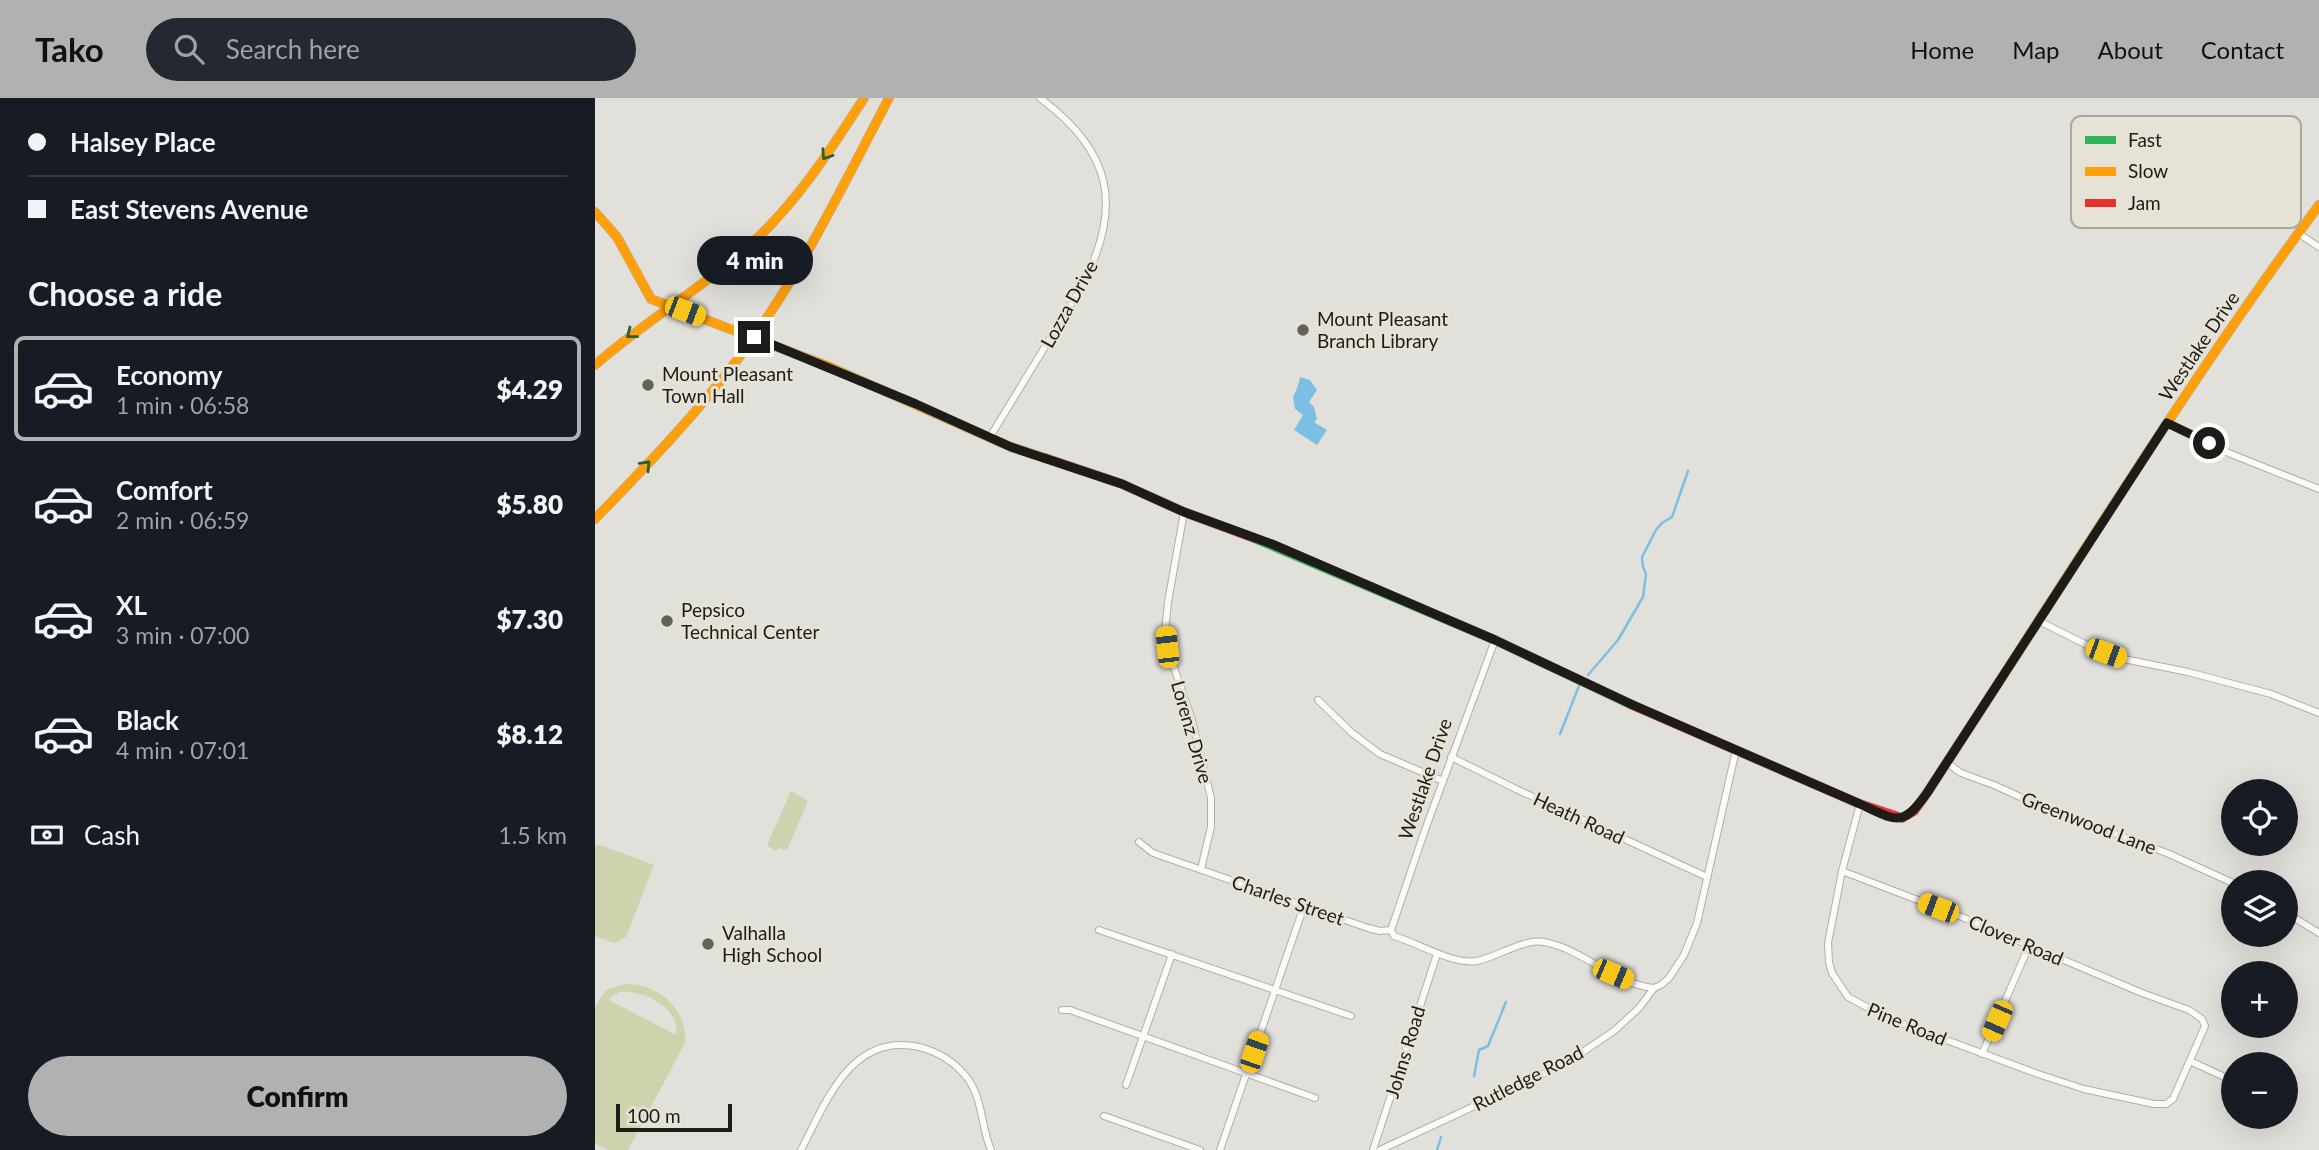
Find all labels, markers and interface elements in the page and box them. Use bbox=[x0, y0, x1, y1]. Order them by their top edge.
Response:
search box bbox=[146, 18, 636, 81]
text: Tako bbox=[35, 29, 104, 69]
icon: search bbox=[170, 30, 208, 68]
text: Search here bbox=[226, 33, 360, 65]
text: Home bbox=[1910, 35, 1974, 64]
text: Map bbox=[2012, 35, 2060, 64]
text: About bbox=[2098, 35, 2163, 64]
text: Contact bbox=[2201, 35, 2284, 64]
legend bbox=[2071, 116, 2301, 228]
text: Halsey Place bbox=[70, 126, 216, 158]
text: Fast bbox=[2128, 128, 2162, 151]
one-way arrow bbox=[822, 147, 834, 160]
text: Slow bbox=[2128, 159, 2168, 182]
text: Jam bbox=[2128, 191, 2161, 214]
text: East Stevens Avenue bbox=[70, 193, 308, 225]
callout: 4 min bbox=[696, 236, 812, 285]
text: 4 min bbox=[726, 246, 784, 274]
street label: Lozza Drive bbox=[1035, 256, 1102, 352]
text: Choose a ride bbox=[28, 274, 222, 313]
street label: Westlake Drive bbox=[2154, 287, 2244, 405]
car bbox=[662, 294, 709, 328]
place label: Mount Pleasant Branch Library bbox=[1317, 307, 1448, 352]
route end bbox=[738, 321, 770, 353]
marker: Mount Pleasant Branch Library bbox=[1295, 322, 1311, 338]
one-way arrow bbox=[627, 326, 640, 338]
icon: car bbox=[32, 357, 95, 420]
text: Economy bbox=[116, 359, 222, 391]
place label: Mount Pleasant Town Hall bbox=[662, 362, 793, 407]
text: $4.29 bbox=[496, 373, 563, 405]
marker: Mount Pleasant Town Hall bbox=[640, 377, 656, 393]
text: 1 min · 06:58 bbox=[116, 391, 249, 419]
route start bbox=[2193, 427, 2225, 459]
one-way arrow bbox=[638, 460, 651, 473]
icon: car bbox=[32, 472, 95, 535]
text: Comfort bbox=[116, 474, 213, 506]
text: $5.80 bbox=[496, 488, 563, 520]
text: 2 min · 06:59 bbox=[116, 506, 249, 534]
icon: car bbox=[32, 587, 95, 650]
text: XL bbox=[116, 589, 147, 621]
place label: Pepsico Technical Center bbox=[681, 598, 819, 643]
text: $7.30 bbox=[496, 603, 563, 635]
marker: Pepsico Technical Center bbox=[659, 613, 675, 629]
text: 3 min · 07:00 bbox=[116, 621, 249, 649]
car bbox=[1155, 625, 1180, 669]
car bbox=[2083, 636, 2130, 670]
street label: Lorenz Drive bbox=[1167, 678, 1218, 786]
icon: car bbox=[32, 702, 95, 765]
text: Black bbox=[116, 704, 179, 736]
street label: Westlake Drive bbox=[1393, 715, 1456, 843]
text: $8.12 bbox=[496, 718, 563, 750]
text: 4 min · 07:01 bbox=[116, 736, 249, 764]
map controls bbox=[2221, 779, 2298, 1129]
button: locate bbox=[2221, 779, 2298, 856]
street label: Heath Road bbox=[1530, 786, 1628, 849]
street label: Greenwood Lane bbox=[2019, 786, 2160, 859]
icon: cash bbox=[28, 816, 66, 854]
text: Cash bbox=[84, 819, 140, 851]
text: 1.5 km bbox=[498, 821, 567, 849]
street label: Charles Street bbox=[1229, 870, 1348, 930]
button: layers bbox=[2221, 870, 2298, 947]
car bbox=[1915, 891, 1962, 925]
street label: Clover Road bbox=[1965, 909, 2067, 970]
place label: Valhalla High School bbox=[722, 921, 822, 966]
marker: Valhalla High School bbox=[700, 936, 716, 952]
car bbox=[1590, 956, 1637, 992]
button: + bbox=[2221, 961, 2298, 1038]
street label: Pine Road bbox=[1864, 997, 1950, 1050]
car bbox=[1979, 998, 2016, 1044]
street label: Johns Road bbox=[1380, 1003, 1429, 1101]
car bbox=[1238, 1029, 1271, 1075]
street label: Rutledge Road bbox=[1469, 1040, 1587, 1115]
button: − bbox=[2221, 1052, 2298, 1129]
button: Confirm bbox=[28, 1056, 567, 1136]
scale bar bbox=[616, 1101, 731, 1133]
text: 100 m bbox=[627, 1104, 681, 1127]

